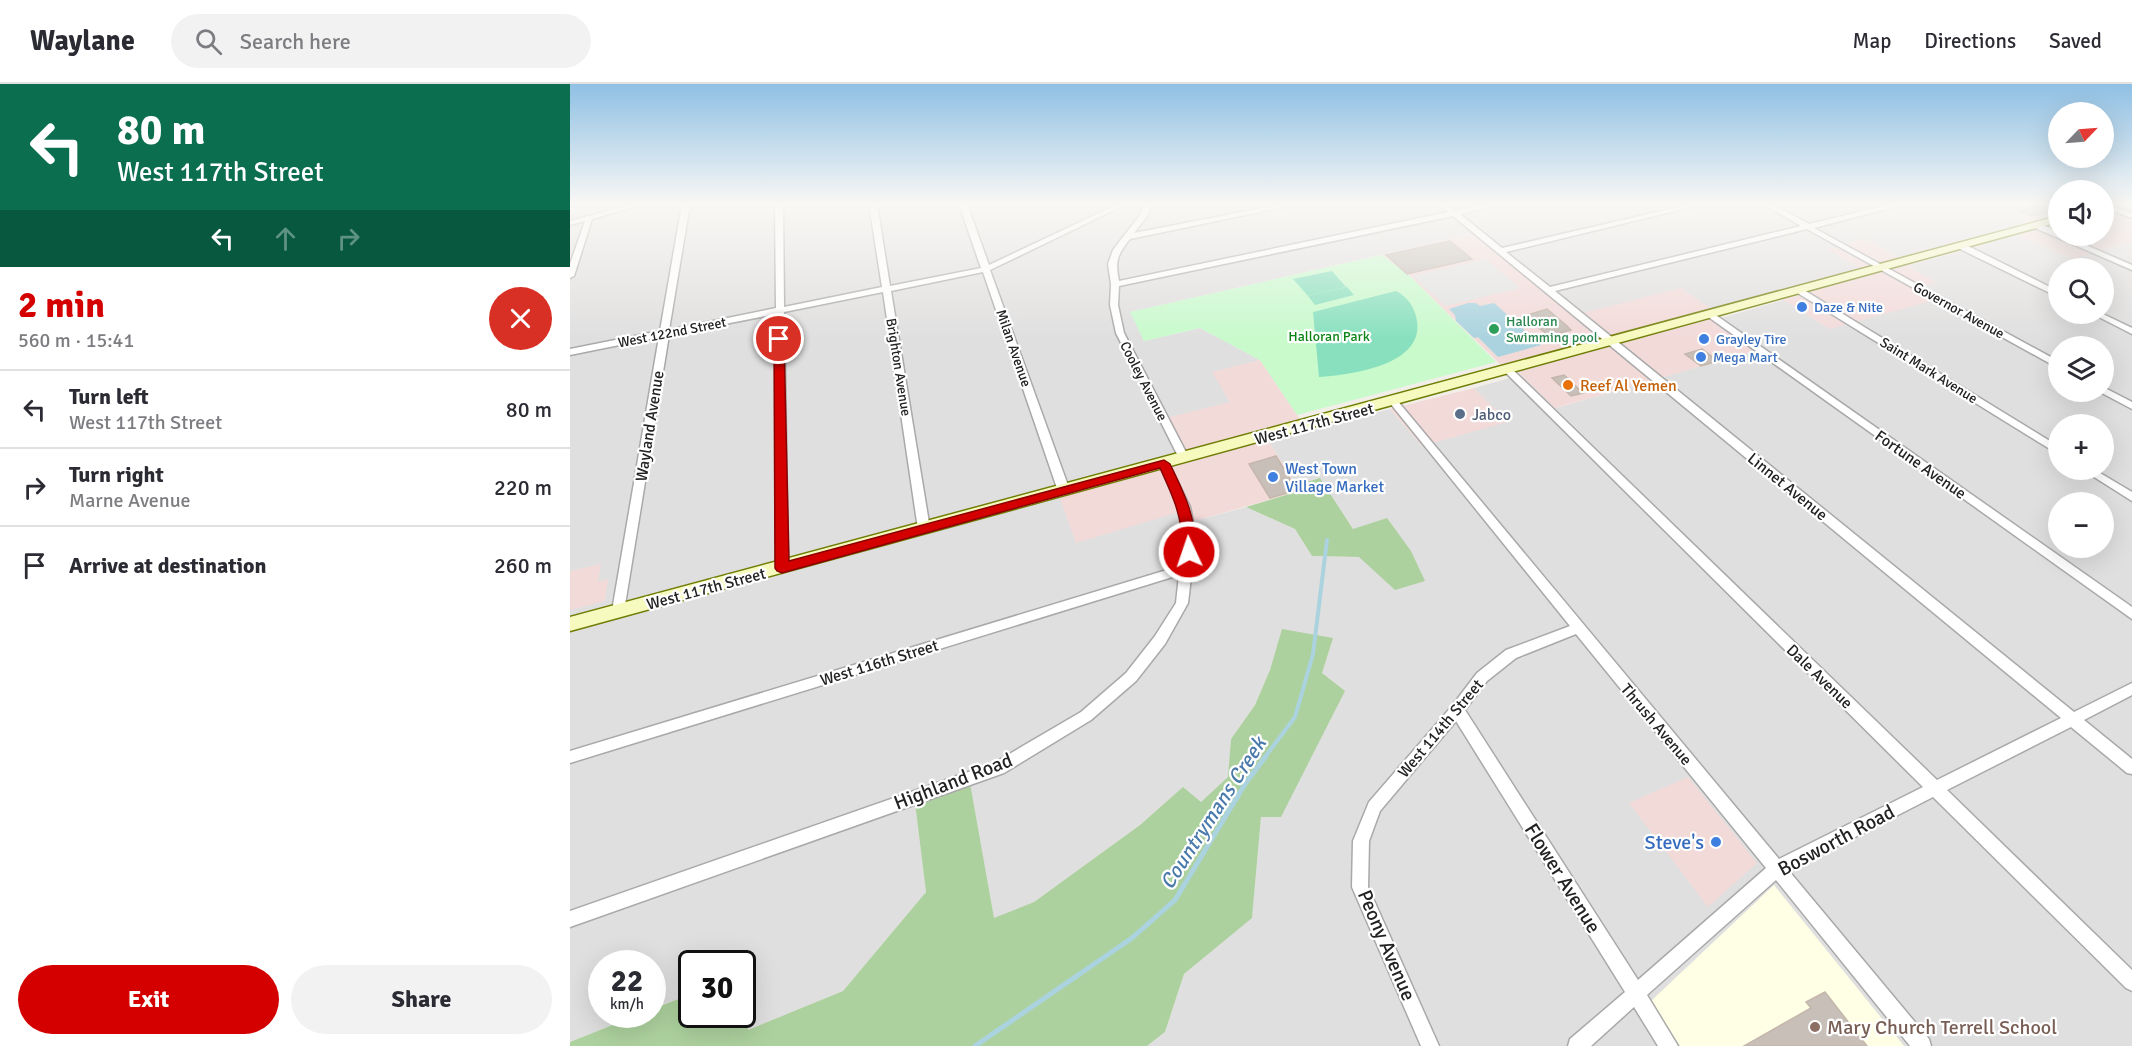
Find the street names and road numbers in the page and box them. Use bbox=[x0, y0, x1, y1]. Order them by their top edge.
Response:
street label: Governor Avenue bbox=[1910, 278, 2007, 342]
street label: Milan Avenue bbox=[992, 307, 1035, 389]
street label: West 122nd Street bbox=[617, 314, 728, 351]
street label: Brighton Avenue bbox=[882, 317, 915, 417]
street label: Saint Mark Avenue bbox=[1877, 334, 1981, 407]
street label: Cooley Avenue bbox=[1116, 339, 1171, 424]
street label: Wayland Avenue bbox=[631, 369, 669, 483]
street label: West 117th Street bbox=[1252, 398, 1376, 449]
street label: Fortune Avenue bbox=[1871, 426, 1970, 504]
street label: Linnet Avenue bbox=[1743, 448, 1831, 525]
street label: West 117th Street bbox=[644, 563, 768, 614]
street label: West 116th Street bbox=[818, 635, 941, 690]
street label: Dale Avenue bbox=[1782, 640, 1857, 713]
street label: West 114th Street bbox=[1394, 675, 1488, 782]
street label: Thrush Avenue bbox=[1616, 680, 1696, 770]
street label: Highland Road bbox=[890, 747, 1016, 816]
street label: Bosworth Road bbox=[1774, 799, 1899, 882]
street label: Flower Avenue bbox=[1519, 819, 1606, 938]
street label: Peony Avenue bbox=[1352, 886, 1421, 1004]

